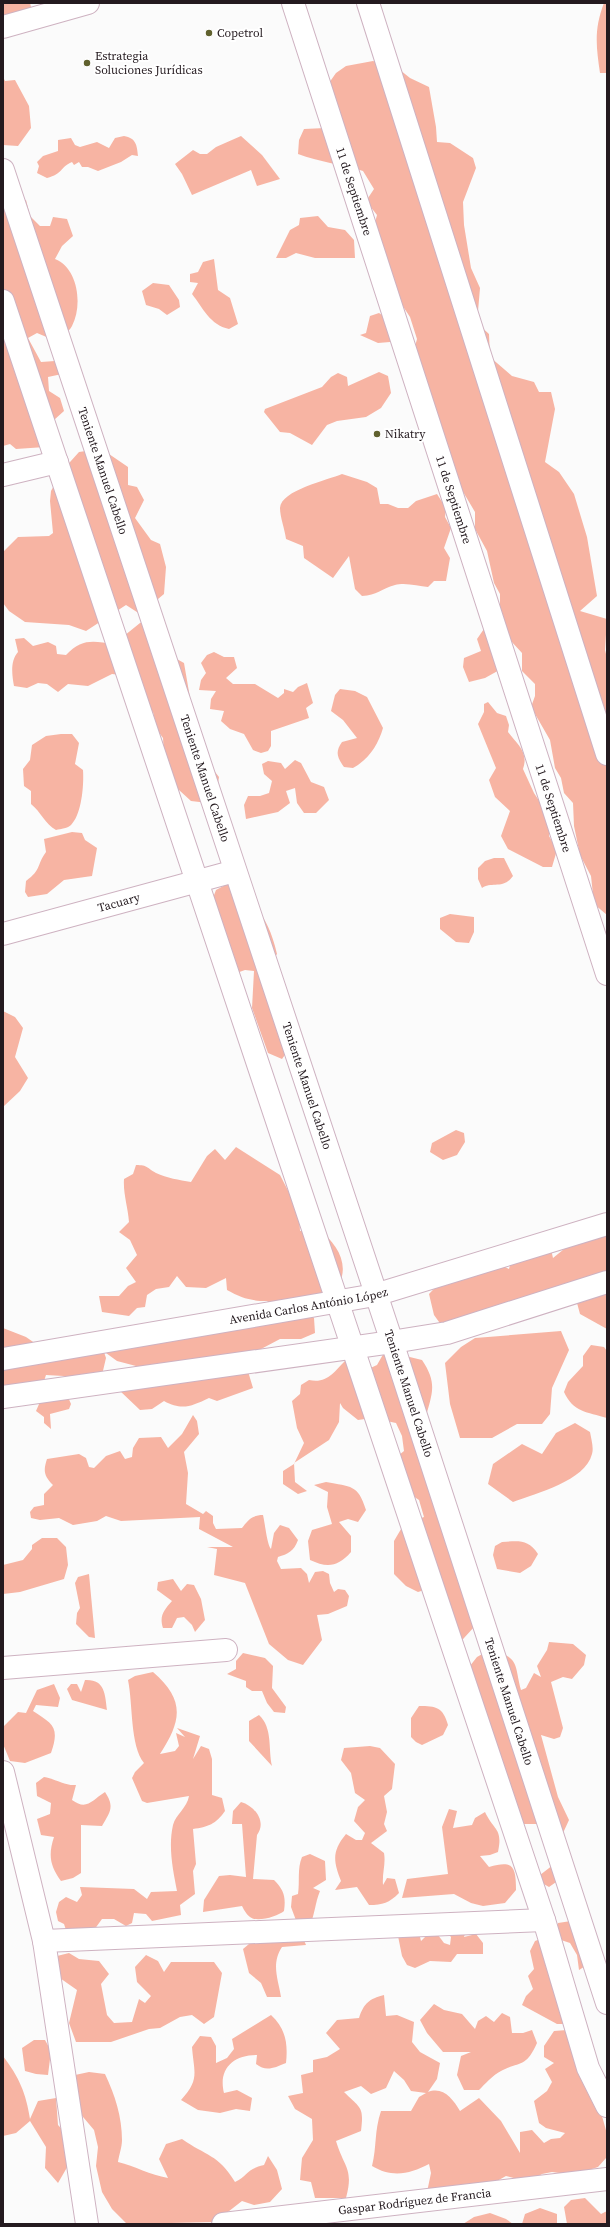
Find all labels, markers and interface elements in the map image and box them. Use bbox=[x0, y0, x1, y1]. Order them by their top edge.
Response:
place label: Copetrol bbox=[217, 25, 263, 41]
marker: Copetrol bbox=[204, 28, 214, 38]
place label: Estrategia Soluciones Jurídicas bbox=[95, 48, 203, 78]
marker: Estrategia Soluciones Jurídicas bbox=[82, 58, 92, 68]
street label: 11 de Septiembre bbox=[332, 145, 376, 238]
street label: Teniente Manuel Cabello bbox=[74, 405, 132, 537]
place label: Nikatry bbox=[385, 426, 426, 442]
marker: Nikatry bbox=[372, 429, 382, 439]
street label: 11 de Septiembre bbox=[432, 453, 475, 546]
street label: Teniente Manuel Cabello bbox=[176, 713, 234, 844]
street label: 11 de Septiembre bbox=[532, 762, 575, 854]
street label: Tacuary bbox=[96, 889, 143, 916]
street label: Teniente Manuel Cabello bbox=[278, 1020, 336, 1152]
street label: Avenida Carlos António López bbox=[228, 1283, 390, 1328]
street label: Teniente Manuel Cabello bbox=[380, 1328, 437, 1460]
street label: Teniente Manuel Cabello bbox=[481, 1636, 537, 1768]
street label: Gaspar Rodríguez de Francia bbox=[337, 2185, 493, 2218]

